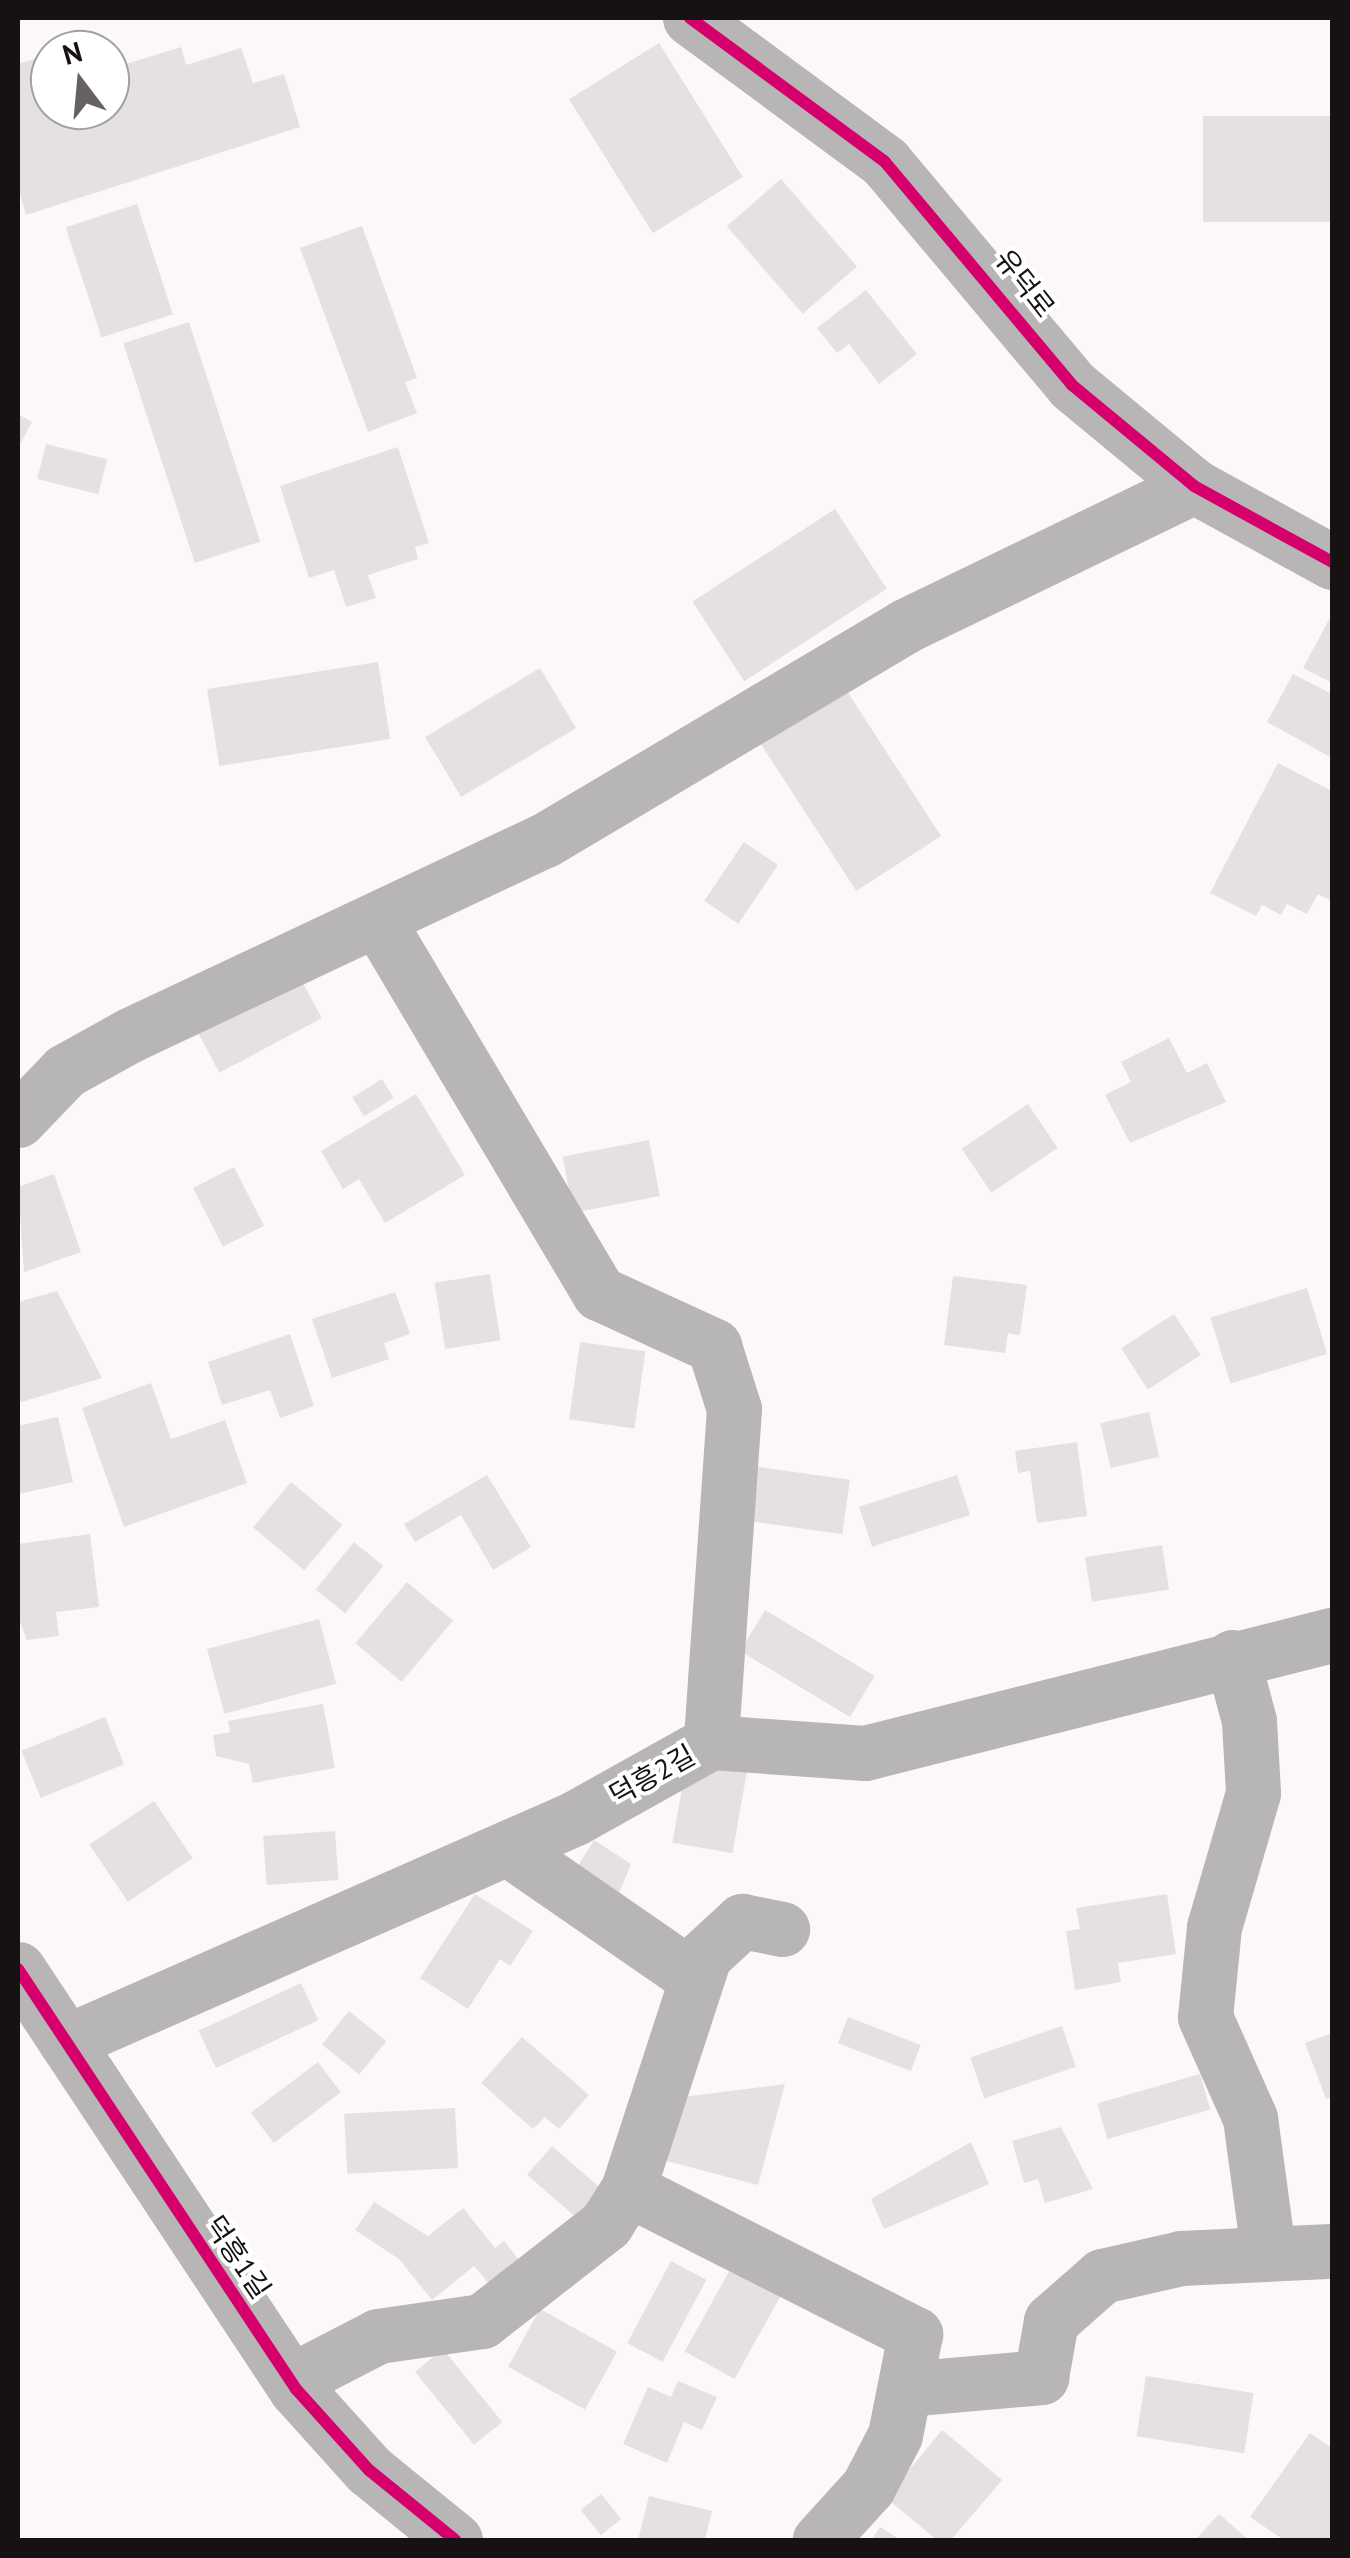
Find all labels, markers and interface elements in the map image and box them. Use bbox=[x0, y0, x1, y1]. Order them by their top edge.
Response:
north arrow bbox=[30, 30, 130, 130]
text: N bbox=[58, 32, 86, 73]
street label: 유덕로 bbox=[988, 242, 1062, 324]
street label: 덕흥2길 bbox=[603, 1738, 701, 1812]
street label: 덕흥1길 bbox=[198, 2209, 278, 2305]

